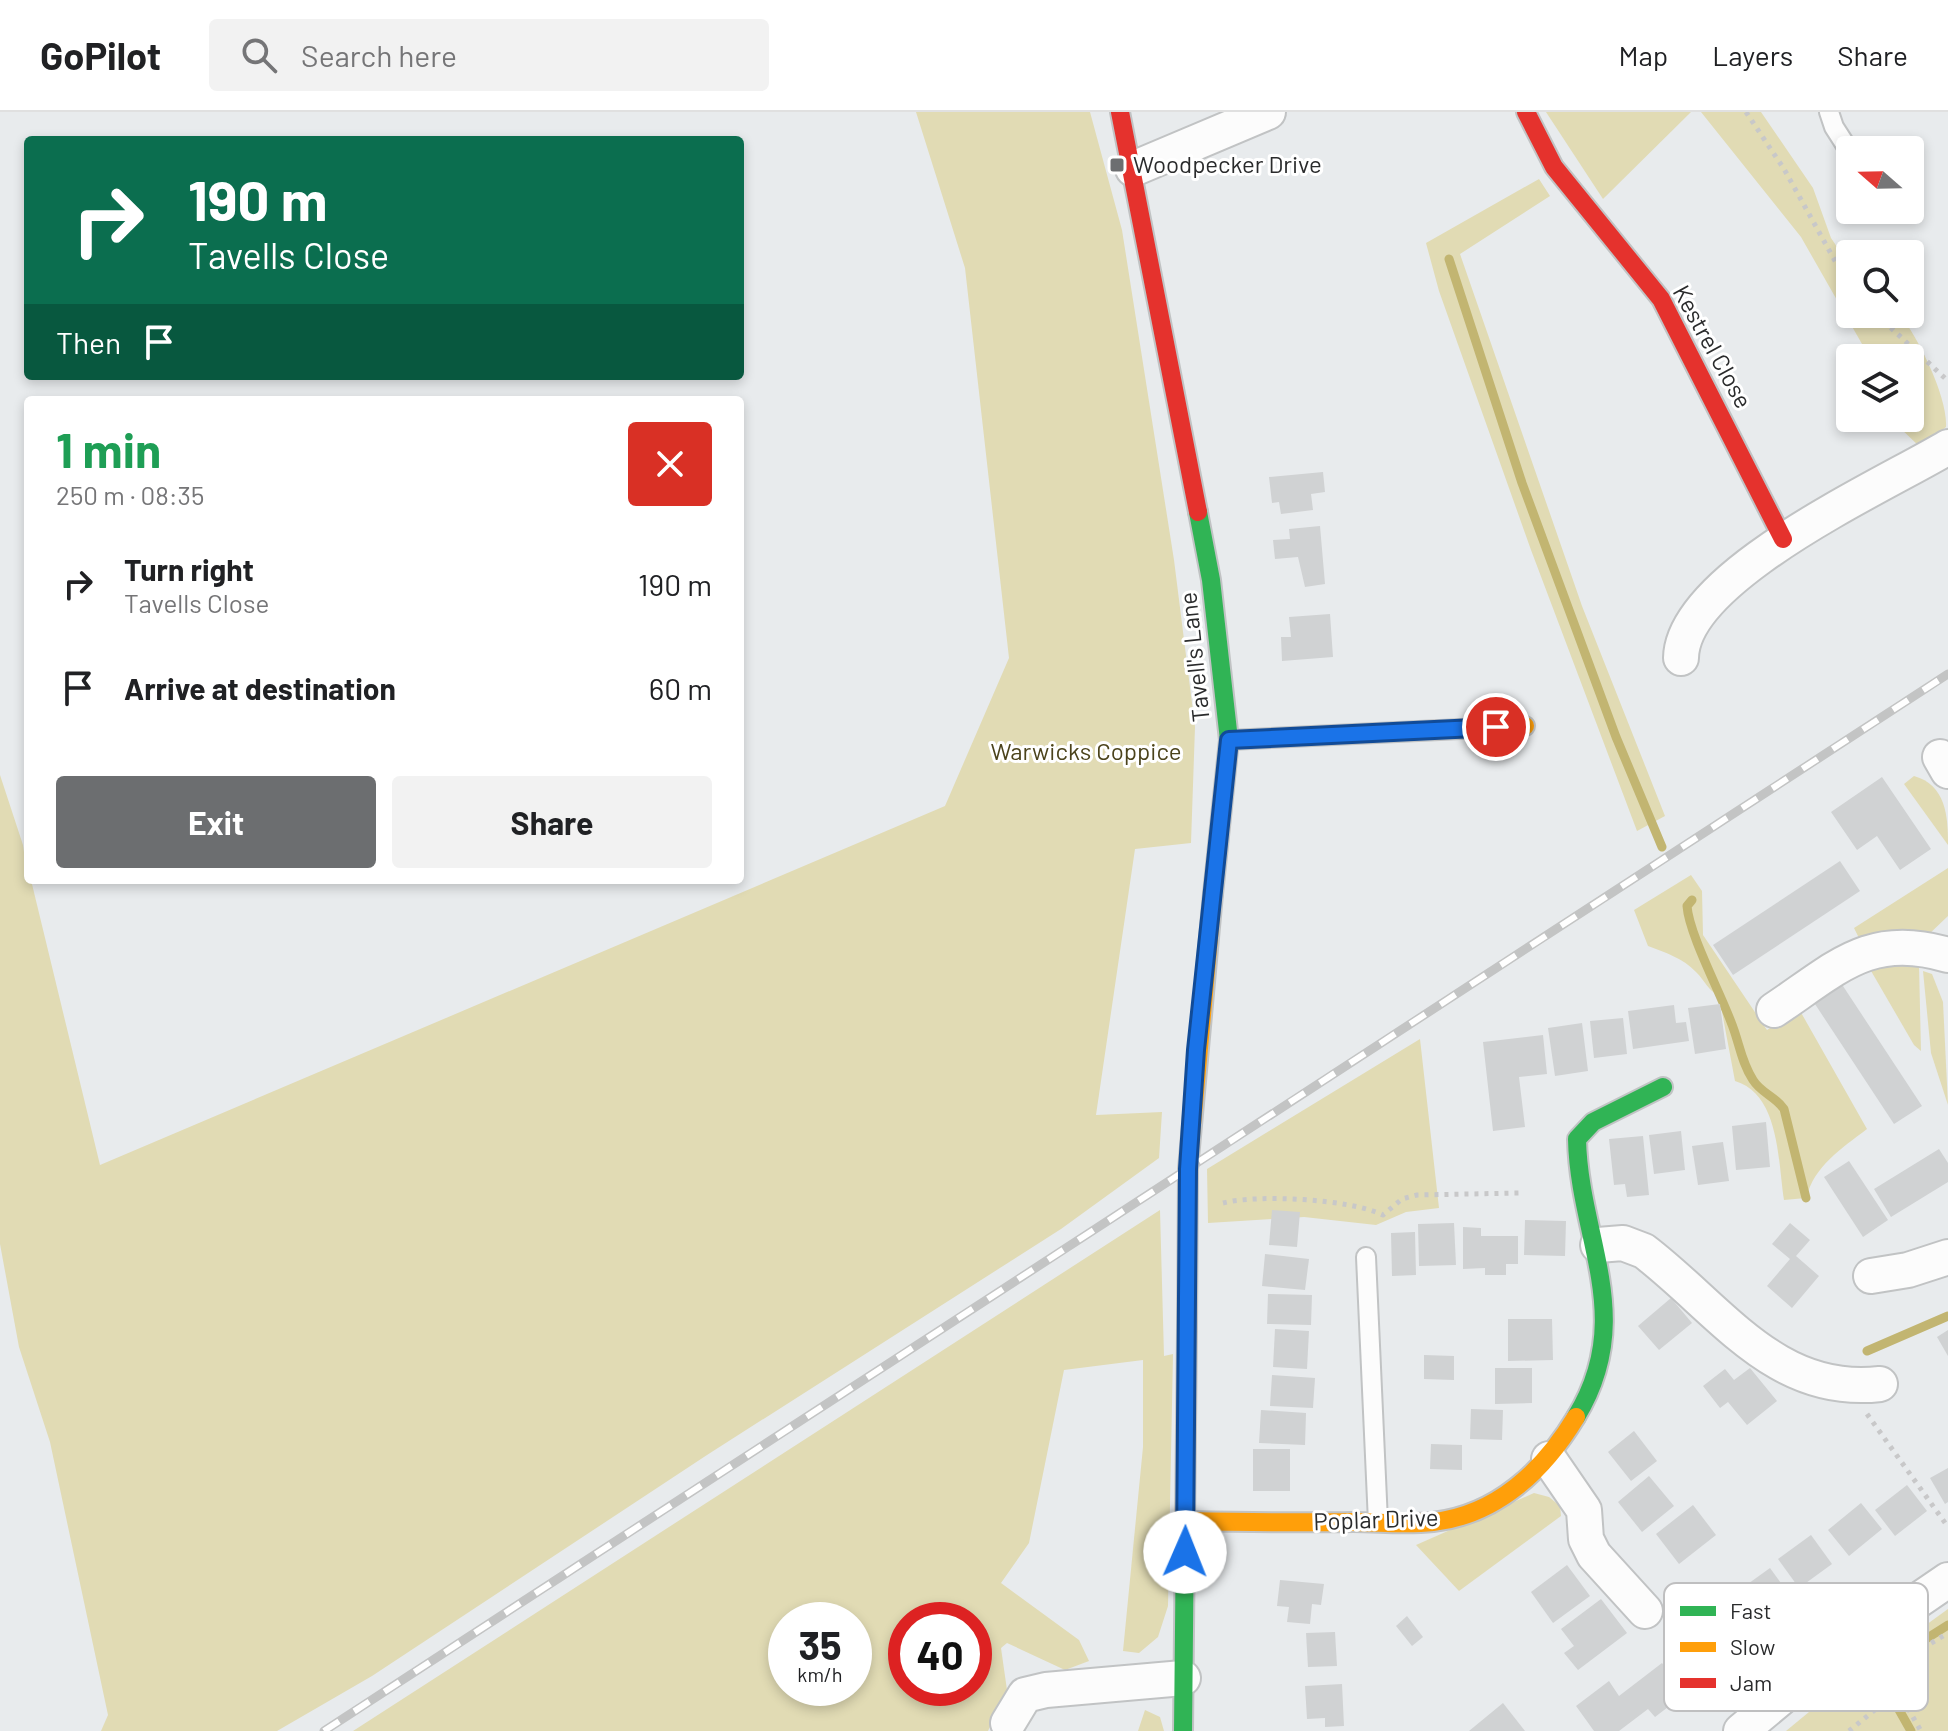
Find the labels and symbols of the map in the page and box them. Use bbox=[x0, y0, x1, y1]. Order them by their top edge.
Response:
north arrow bbox=[1836, 136, 1924, 224]
place label: Woodpecker Drive bbox=[1133, 149, 1322, 178]
marker: Woodpecker Drive bbox=[1108, 156, 1126, 174]
street label: Kestrel Close bbox=[1668, 280, 1759, 413]
street label: Tavell's Lane bbox=[1172, 591, 1215, 724]
pin bbox=[1462, 693, 1530, 761]
park label: Warwicks Coppice bbox=[990, 736, 1182, 765]
street label: Poplar Drive bbox=[1313, 1502, 1439, 1535]
position arrow bbox=[1143, 1510, 1227, 1594]
legend bbox=[1664, 1583, 1928, 1711]
text: Fast bbox=[1730, 1597, 1772, 1623]
speed limit sign: 40 bbox=[888, 1602, 992, 1706]
text: Slow bbox=[1730, 1633, 1775, 1659]
text: Jam bbox=[1730, 1669, 1772, 1695]

